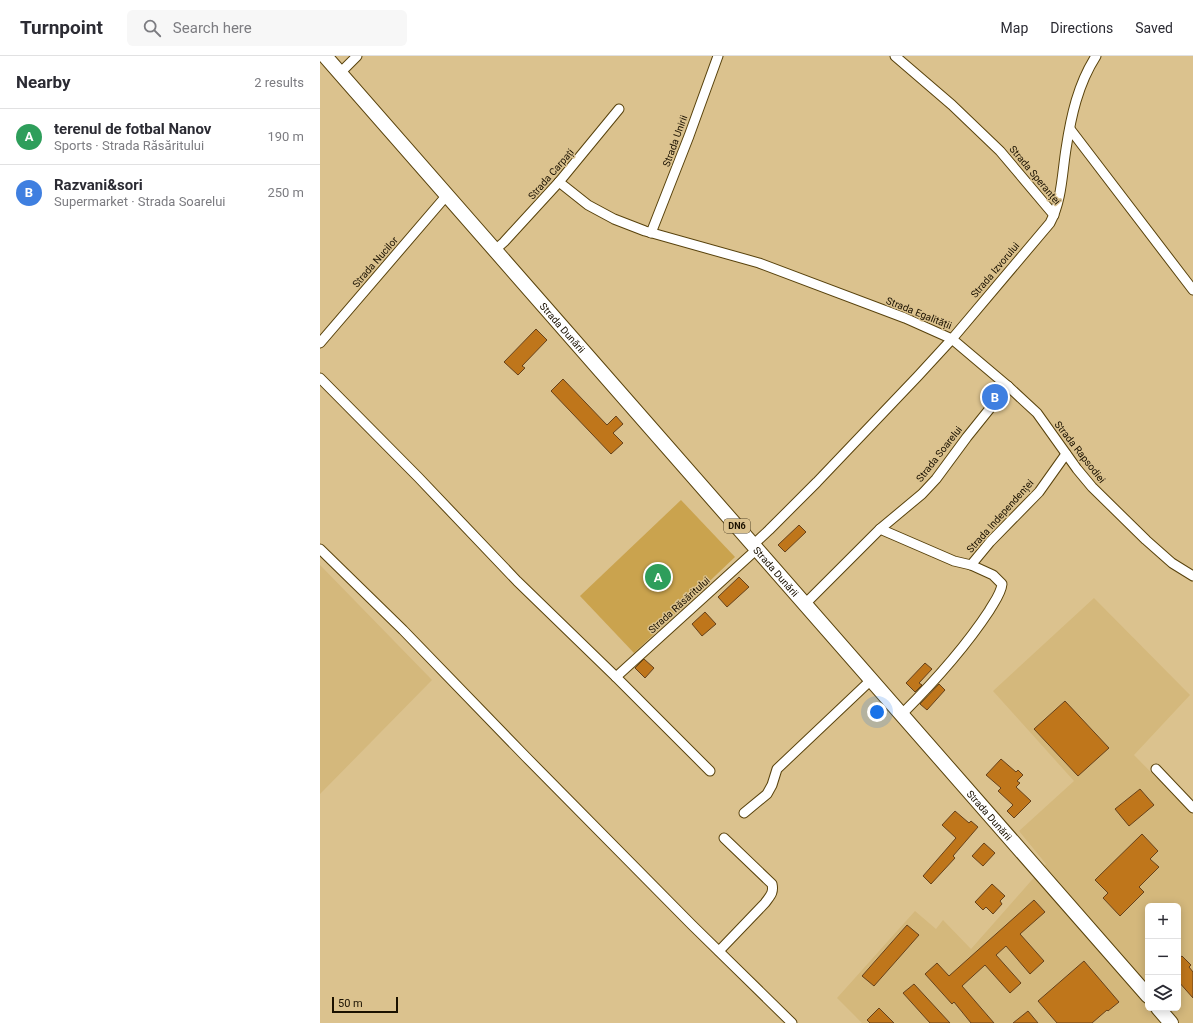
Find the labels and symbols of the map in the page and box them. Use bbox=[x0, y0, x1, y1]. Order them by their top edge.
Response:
street label: Strada Unirii bbox=[661, 114, 689, 168]
street label: Strada Speranței bbox=[1006, 143, 1063, 207]
street label: Strada Carpați bbox=[526, 146, 577, 202]
street label: Strada Nucilor bbox=[350, 234, 400, 289]
street label: Strada Izvorului bbox=[969, 240, 1021, 300]
street label: Strada Egalității bbox=[884, 295, 953, 332]
street label: Strada Dunării bbox=[538, 300, 588, 355]
pin: B bbox=[982, 382, 1008, 412]
street label: Strada Rapsodiei bbox=[1052, 419, 1108, 485]
street label: Strada Soarelui bbox=[914, 424, 964, 484]
street label: Strada Independenței bbox=[964, 477, 1036, 555]
road number: DN6 bbox=[724, 519, 750, 533]
street label: Strada Dunării bbox=[751, 544, 801, 599]
pin: A bbox=[645, 562, 671, 592]
street label: Strada Răsăritului bbox=[646, 575, 712, 635]
your location bbox=[867, 702, 887, 722]
street label: Strada Dunării bbox=[965, 788, 1014, 842]
scale bar bbox=[332, 995, 398, 1014]

